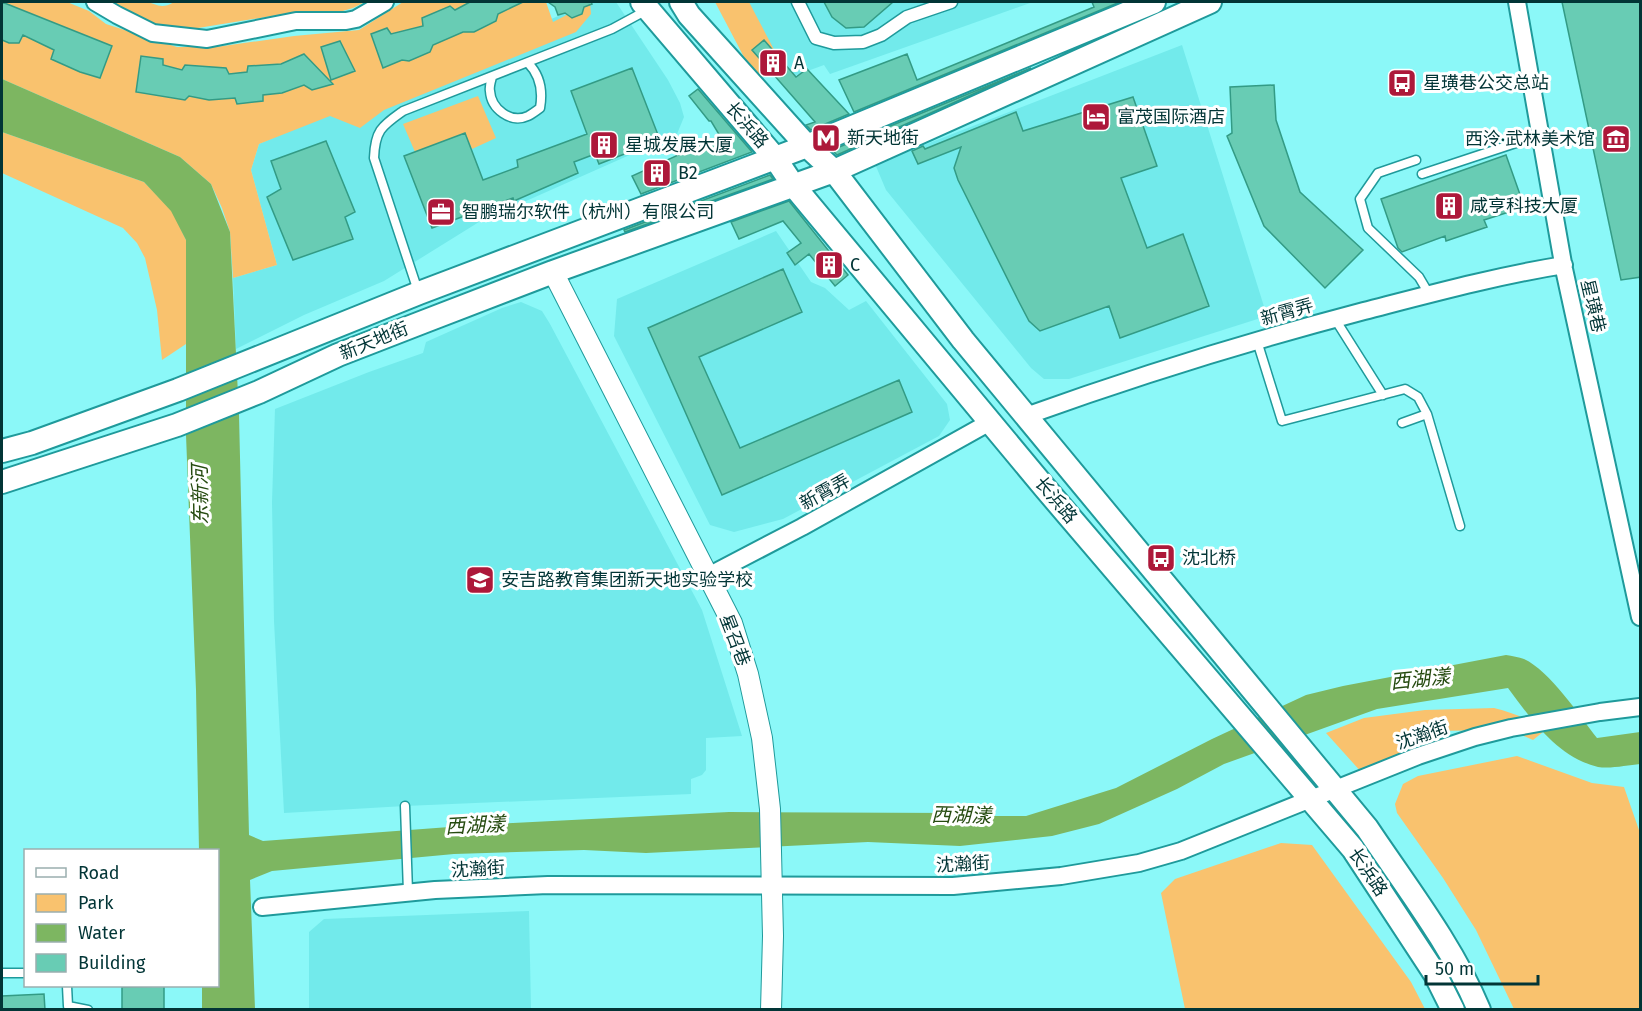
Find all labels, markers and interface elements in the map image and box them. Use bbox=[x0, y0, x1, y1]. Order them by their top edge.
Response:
building icon: A bbox=[757, 47, 789, 79]
place label: A bbox=[794, 52, 805, 74]
bus stop icon: 星璜巷公交总站 bbox=[1386, 67, 1418, 99]
place label: 星璜巷公交总站 bbox=[1423, 72, 1549, 94]
street label: 长浜路 bbox=[721, 97, 773, 153]
hotel icon: 富茂国际酒店 bbox=[1080, 101, 1112, 133]
place label: 富茂国际酒店 bbox=[1117, 106, 1225, 128]
metro station icon: 新天地街 bbox=[810, 122, 842, 154]
museum icon: 西泠·武林美术馆 bbox=[1600, 123, 1632, 155]
place label: 新天地街 bbox=[847, 127, 919, 149]
place label: 西泠·武林美术馆 bbox=[1465, 128, 1595, 150]
building icon: 星城发展大厦 bbox=[588, 129, 620, 161]
place label: 星城发展大厦 bbox=[625, 134, 733, 156]
building icon: B2 bbox=[641, 157, 673, 189]
place label: B2 bbox=[678, 162, 698, 184]
building icon: 咸亨科技大厦 bbox=[1433, 190, 1465, 222]
place label: 咸亨科技大厦 bbox=[1470, 195, 1578, 217]
office icon: 智鹏瑞尔软件（杭州）有限公司 bbox=[425, 196, 457, 228]
place label: 智鹏瑞尔软件（杭州）有限公司 bbox=[462, 201, 714, 223]
building icon: C bbox=[813, 249, 845, 281]
place label: C bbox=[850, 254, 860, 276]
street label: 星璜巷 bbox=[1576, 277, 1610, 335]
street label: 新霄弄 bbox=[1258, 294, 1316, 330]
street label: 新天地街 bbox=[337, 317, 411, 365]
water label: 东新河 bbox=[187, 461, 213, 525]
street label: 新霄弄 bbox=[796, 469, 854, 515]
street label: 长浜路 bbox=[1030, 472, 1082, 528]
bus stop icon: 沈北桥 bbox=[1145, 542, 1177, 574]
place label: 沈北桥 bbox=[1182, 547, 1236, 569]
school or university icon: 安吉路教育集团新天地实验学校 bbox=[464, 564, 496, 596]
place label: 安吉路教育集团新天地实验学校 bbox=[501, 569, 753, 591]
street label: 星召巷 bbox=[715, 611, 755, 669]
water label: 西湖漾 bbox=[1389, 664, 1454, 694]
street label: 沈瀚街 bbox=[1393, 716, 1451, 754]
water label: 西湖漾 bbox=[931, 802, 994, 828]
water label: 西湖漾 bbox=[444, 811, 509, 839]
street label: 长浜路 bbox=[1344, 843, 1392, 901]
legend bbox=[24, 849, 219, 987]
street label: 沈瀚街 bbox=[935, 852, 991, 876]
street label: 沈瀚街 bbox=[450, 857, 506, 881]
text: Road bbox=[78, 862, 120, 884]
text: Park bbox=[78, 892, 114, 914]
text: Water bbox=[78, 922, 125, 944]
scale bar bbox=[1426, 948, 1538, 986]
text: Building bbox=[78, 952, 146, 974]
text: 50 m bbox=[1435, 958, 1474, 980]

